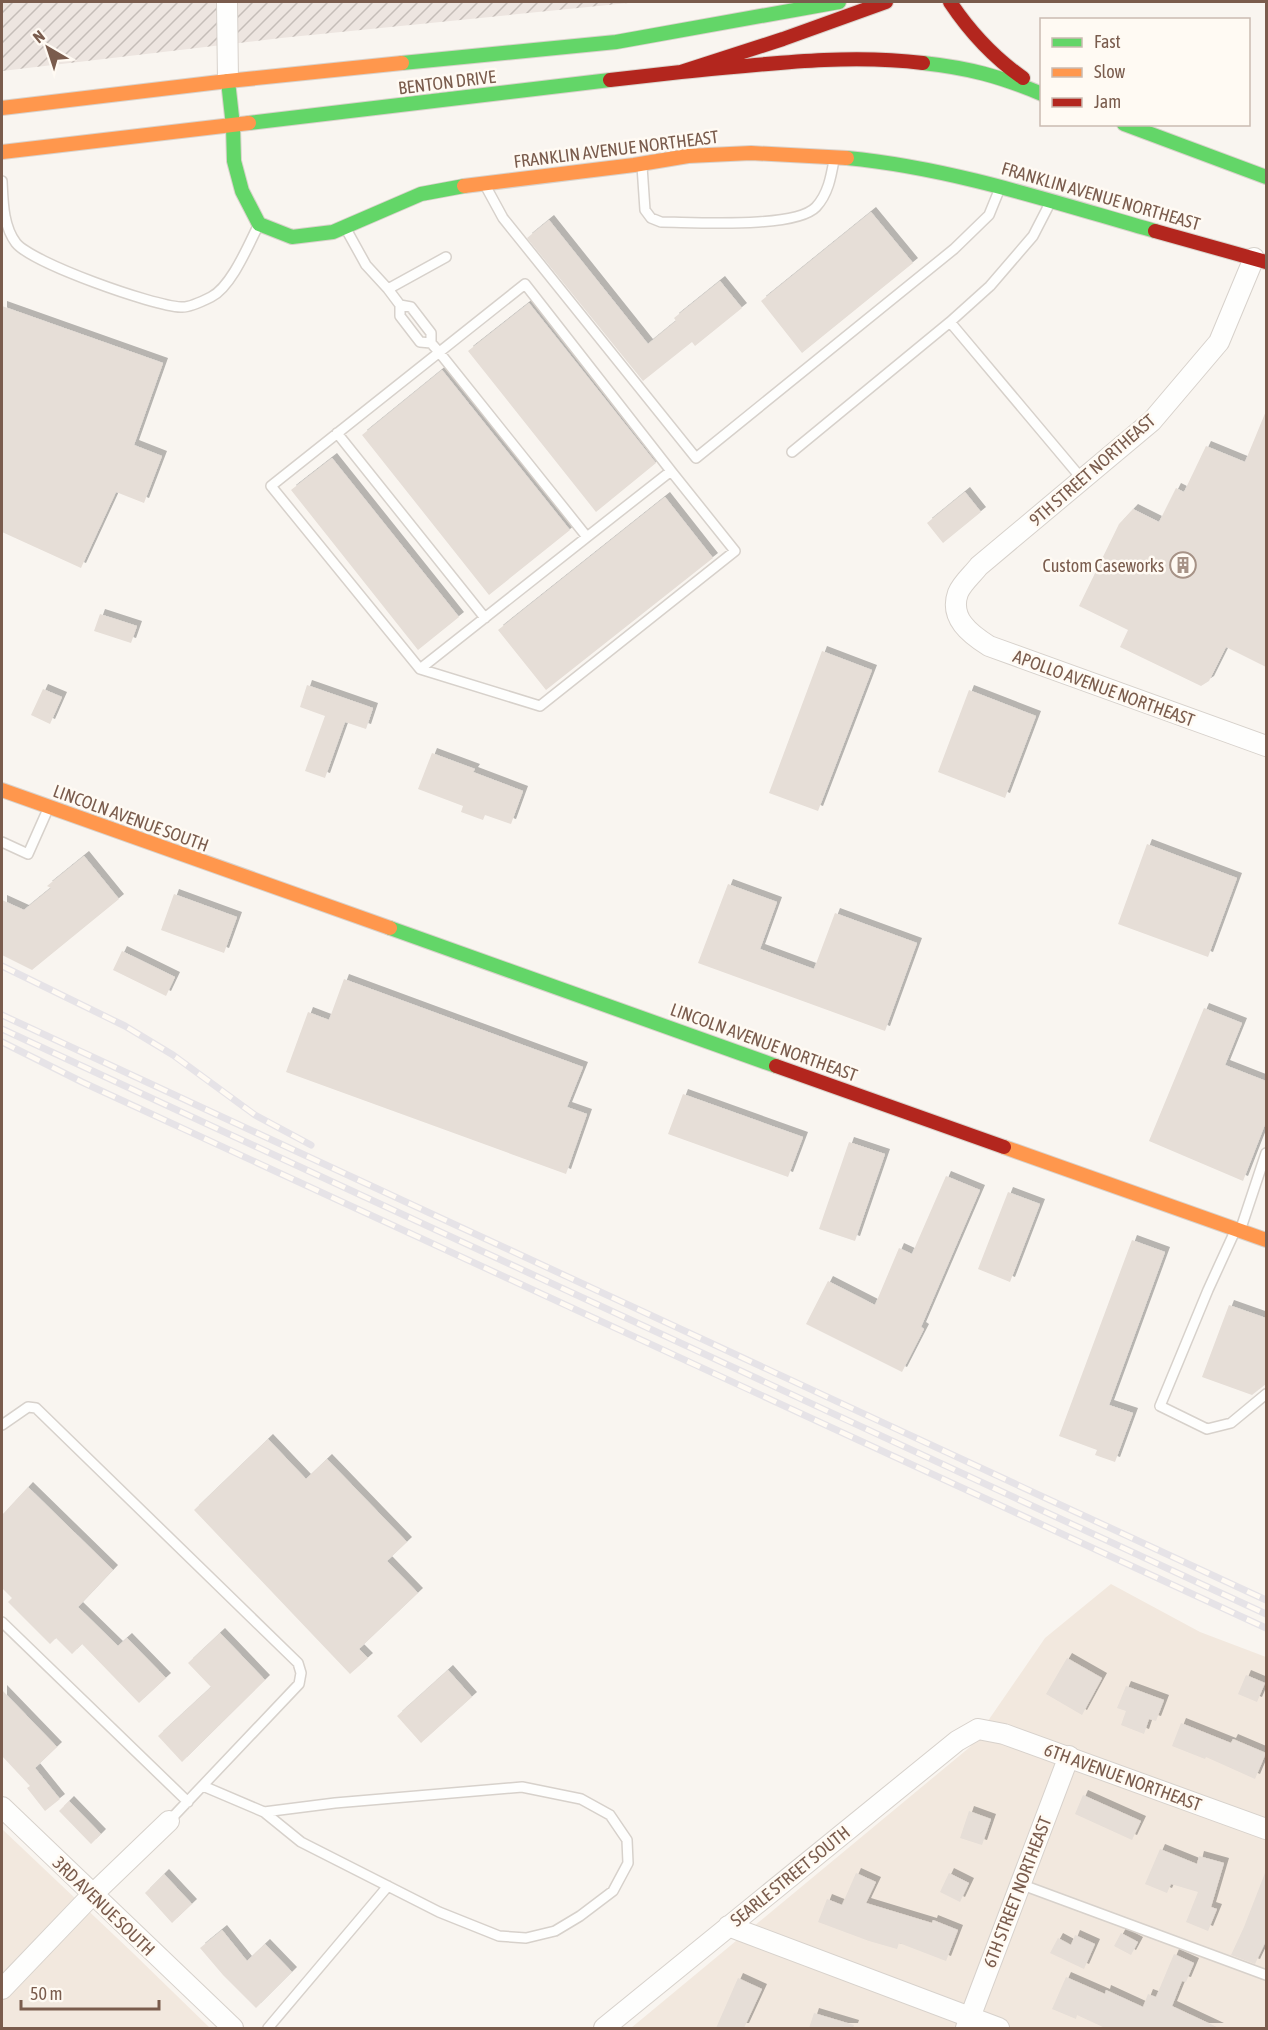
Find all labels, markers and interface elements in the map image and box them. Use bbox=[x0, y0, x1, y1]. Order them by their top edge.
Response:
north arrow bbox=[18, 18, 78, 78]
legend bbox=[1040, 18, 1250, 126]
text: N bbox=[29, 26, 48, 46]
text: Fast bbox=[1094, 31, 1121, 52]
text: Slow bbox=[1094, 61, 1125, 82]
street label: BENTON DRIVE bbox=[397, 66, 497, 98]
text: Jam bbox=[1094, 91, 1121, 112]
street label: FRANKLIN AVENUE NORTHEAST bbox=[513, 126, 720, 172]
street label: FRANKLIN AVENUE NORTHEAST bbox=[999, 158, 1203, 234]
street label: 9TH STREET NORTHEAST bbox=[1025, 410, 1159, 530]
building icon: Custom Caseworks bbox=[1168, 550, 1198, 580]
place label: Custom Caseworks bbox=[1043, 555, 1164, 576]
street label: APOLLO AVENUE NORTHEAST bbox=[1010, 645, 1198, 731]
street label: LINCOLN AVENUE SOUTH bbox=[50, 780, 212, 856]
street label: LINCOLN AVENUE NORTHEAST bbox=[668, 998, 860, 1086]
street label: 6TH AVENUE NORTHEAST bbox=[1041, 1739, 1205, 1815]
street label: 6TH STREET NORTHEAST bbox=[979, 1814, 1055, 1970]
street label: SEARLE STREET SOUTH bbox=[726, 1821, 854, 1931]
street label: 3RD AVENUE SOUTH bbox=[49, 1852, 159, 1960]
scale bar bbox=[21, 1973, 159, 2011]
text: 50 m bbox=[30, 1983, 62, 2004]

